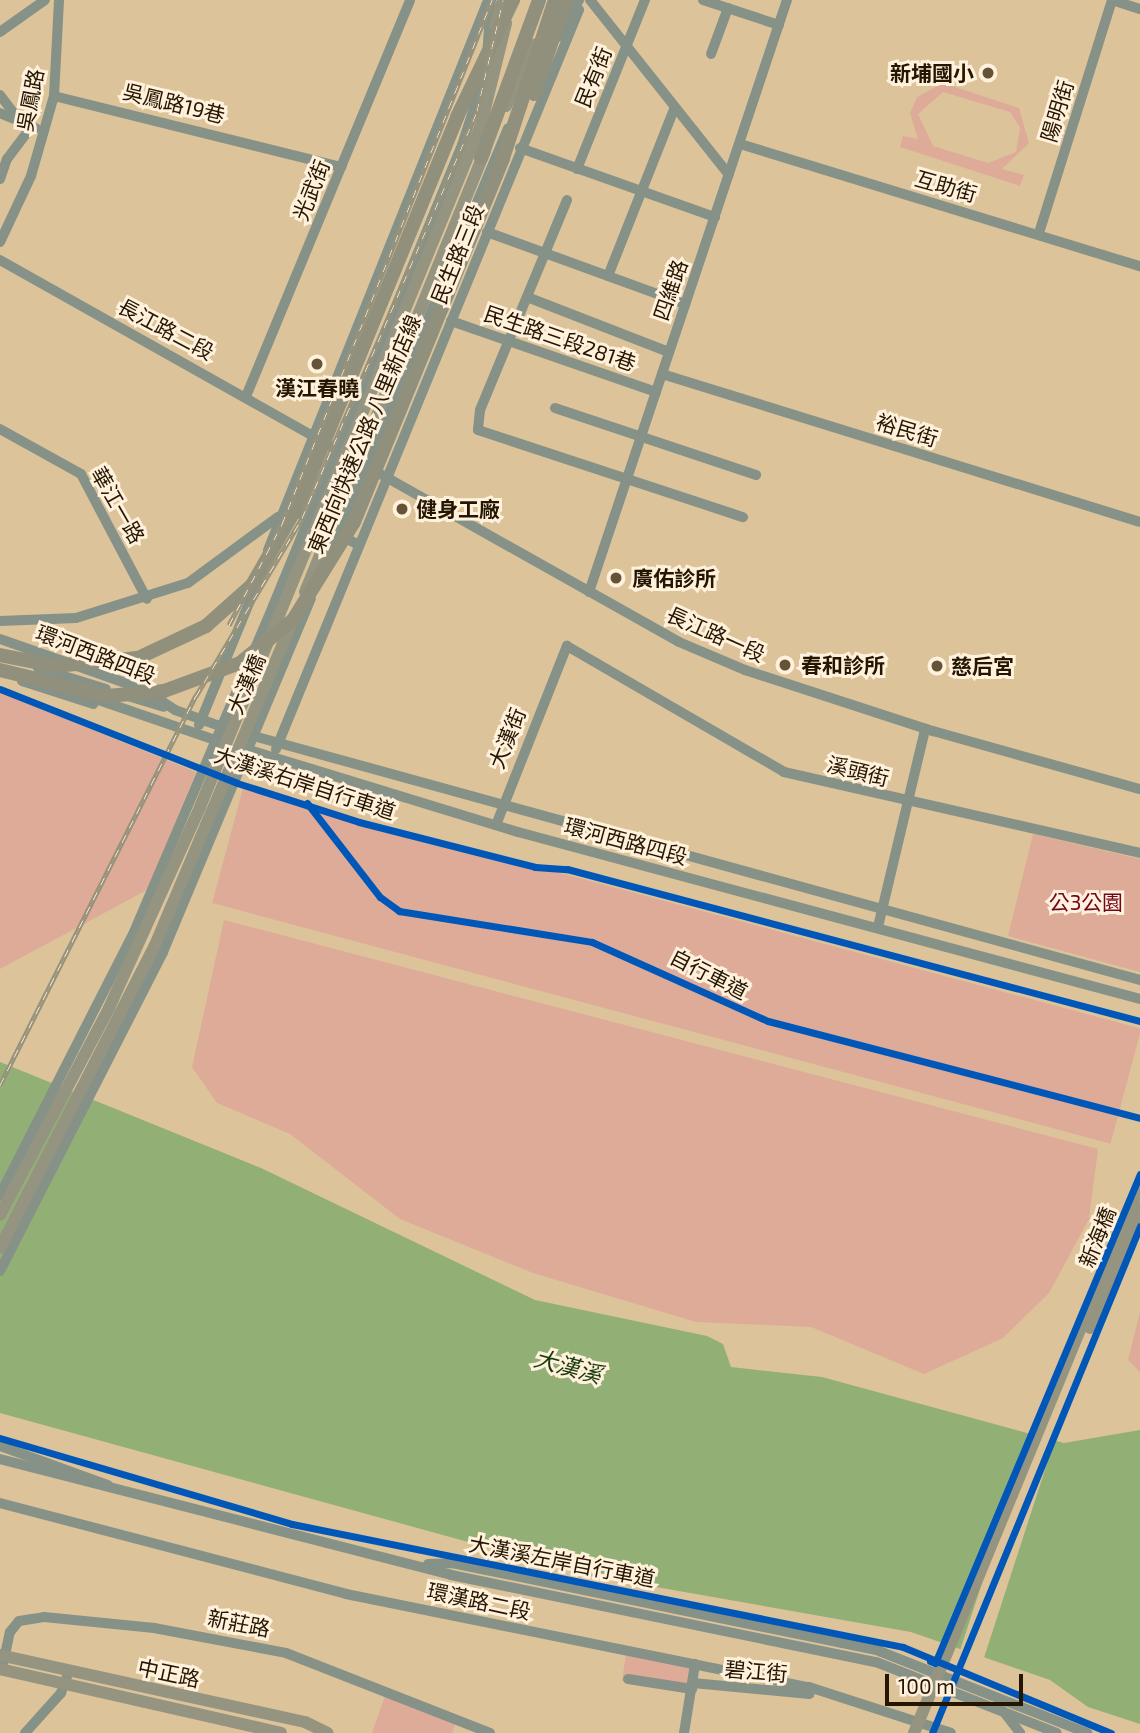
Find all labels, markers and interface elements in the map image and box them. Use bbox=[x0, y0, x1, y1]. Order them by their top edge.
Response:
street label: 民有街 bbox=[570, 43, 616, 111]
place label: 新埔國小 bbox=[890, 60, 974, 86]
marker: 新埔國小 bbox=[980, 65, 996, 81]
street label: 吳鳳路 bbox=[12, 67, 48, 133]
street label: 陽明街 bbox=[1036, 77, 1078, 145]
street label: 吳鳳路19巷 bbox=[120, 78, 228, 128]
street label: 光武街 bbox=[288, 156, 334, 224]
street label: 互助街 bbox=[912, 165, 980, 207]
street label: 民生路三段 bbox=[426, 201, 488, 307]
street label: 四維路 bbox=[648, 256, 692, 324]
street label: 長江路二段 bbox=[114, 293, 218, 365]
street label: 民生路三段281巷 bbox=[481, 300, 639, 376]
street label: 東西向快速公路 八里新店線 bbox=[302, 311, 426, 557]
marker: 漢江春曉 bbox=[309, 356, 325, 372]
place label: 漢江春曉 bbox=[275, 375, 359, 401]
street label: 裕民街 bbox=[873, 409, 941, 451]
street label: 華江一路 bbox=[86, 462, 150, 548]
place label: 健身工廠 bbox=[416, 496, 500, 522]
marker: 健身工廠 bbox=[394, 501, 410, 517]
place label: 廣佑診所 bbox=[632, 565, 716, 591]
marker: 廣佑診所 bbox=[606, 568, 626, 588]
street label: 長江路一段 bbox=[663, 601, 769, 667]
street label: 環河西路四段 bbox=[33, 620, 159, 688]
street label: 大漢橋 bbox=[222, 650, 270, 718]
place label: 春和診所 bbox=[801, 652, 885, 678]
place label: 慈后宮 bbox=[951, 653, 1014, 679]
marker: 春和診所 bbox=[775, 655, 795, 675]
marker: 慈后宮 bbox=[929, 658, 945, 674]
street label: 大漢街 bbox=[484, 704, 530, 772]
street label: 大漢溪右岸自行車道 bbox=[211, 742, 399, 824]
street label: 溪頭街 bbox=[824, 751, 892, 791]
street label: 環河西路四段 bbox=[562, 813, 690, 869]
park label: 公3公園 bbox=[1049, 889, 1123, 915]
street label: 自行車道 bbox=[666, 944, 752, 1004]
street label: 新海橋 bbox=[1074, 1203, 1120, 1271]
water label: 大漢溪 bbox=[531, 1344, 605, 1388]
street label: 大漢溪左岸自行車道 bbox=[467, 1531, 657, 1591]
street label: 環漢路二段 bbox=[425, 1578, 533, 1624]
street label: 新莊路 bbox=[206, 1605, 272, 1641]
street label: 中正路 bbox=[136, 1654, 202, 1692]
street label: 碧江街 bbox=[724, 1656, 788, 1686]
scale bar bbox=[888, 1660, 1026, 1704]
text: 100 m bbox=[898, 1673, 955, 1698]

